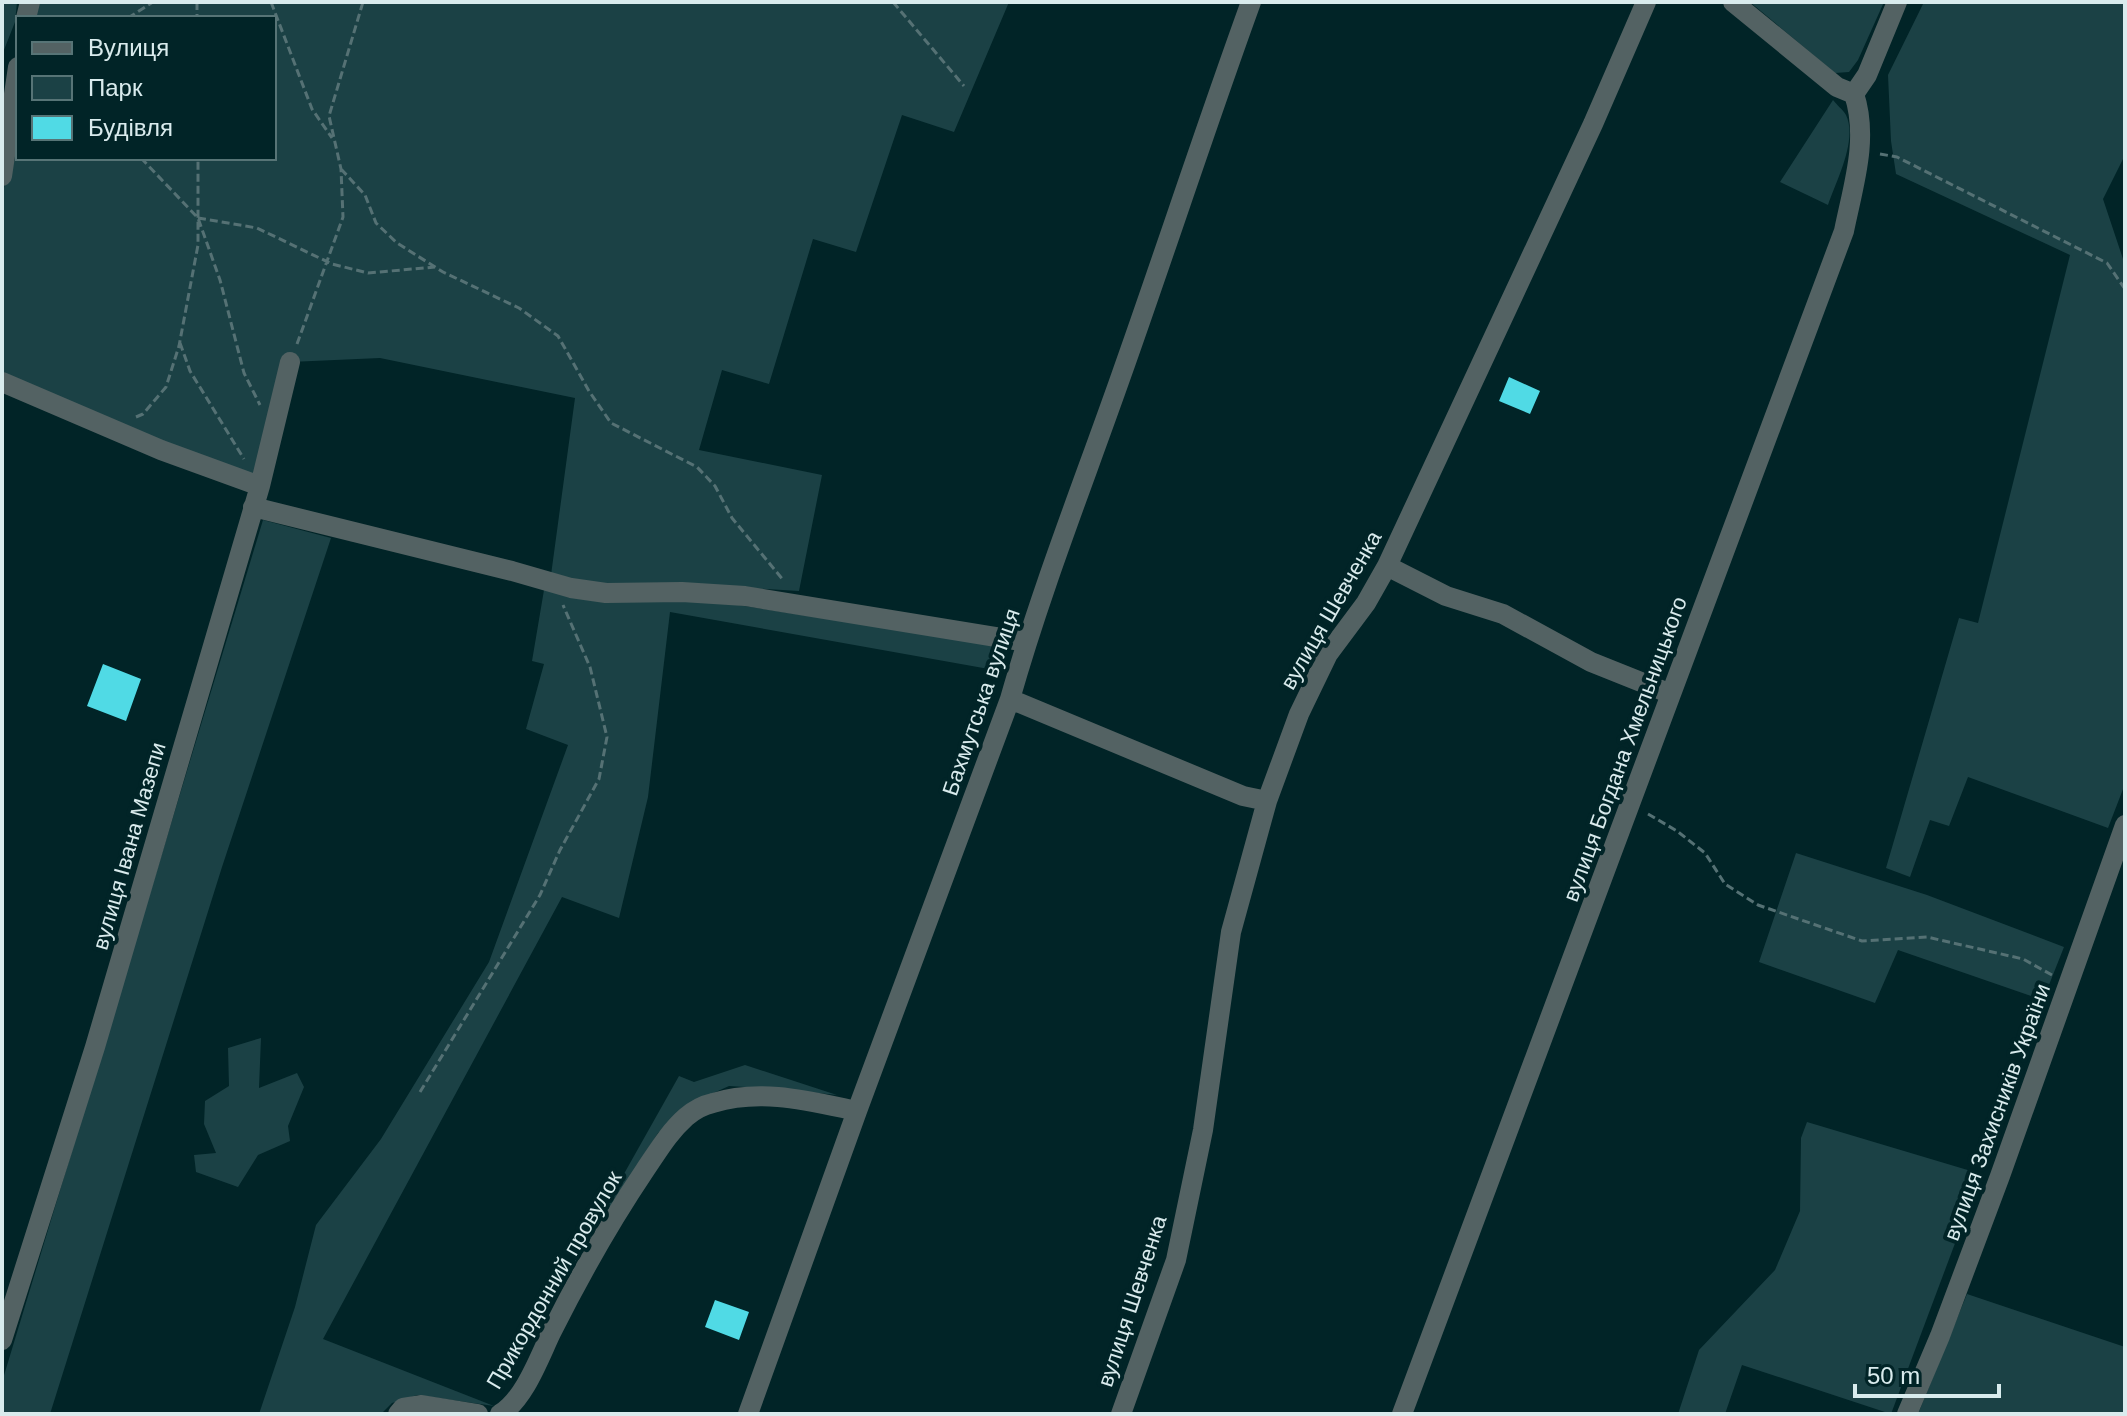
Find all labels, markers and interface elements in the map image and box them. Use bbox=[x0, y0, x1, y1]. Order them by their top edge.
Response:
legend bbox=[16, 16, 276, 160]
text: Вулиця bbox=[88, 34, 169, 61]
text: Парк bbox=[88, 74, 143, 101]
text: Будівля bbox=[88, 114, 173, 141]
street label: вулиця Шевченка bbox=[1275, 526, 1387, 694]
street label: вулиця Богдана Хмельницького bbox=[1558, 593, 1692, 905]
street label: Бахмутська вулиця bbox=[937, 605, 1025, 799]
street label: вулиця Івана Мазепи bbox=[87, 739, 171, 953]
street label: вулиця Захисників України bbox=[1939, 980, 2055, 1244]
street label: Прикордонний провулок bbox=[481, 1166, 627, 1393]
street label: вулиця Шевченка bbox=[1092, 1211, 1172, 1390]
scale bar bbox=[1855, 1348, 1999, 1398]
text: 50 m bbox=[1867, 1362, 1920, 1389]

